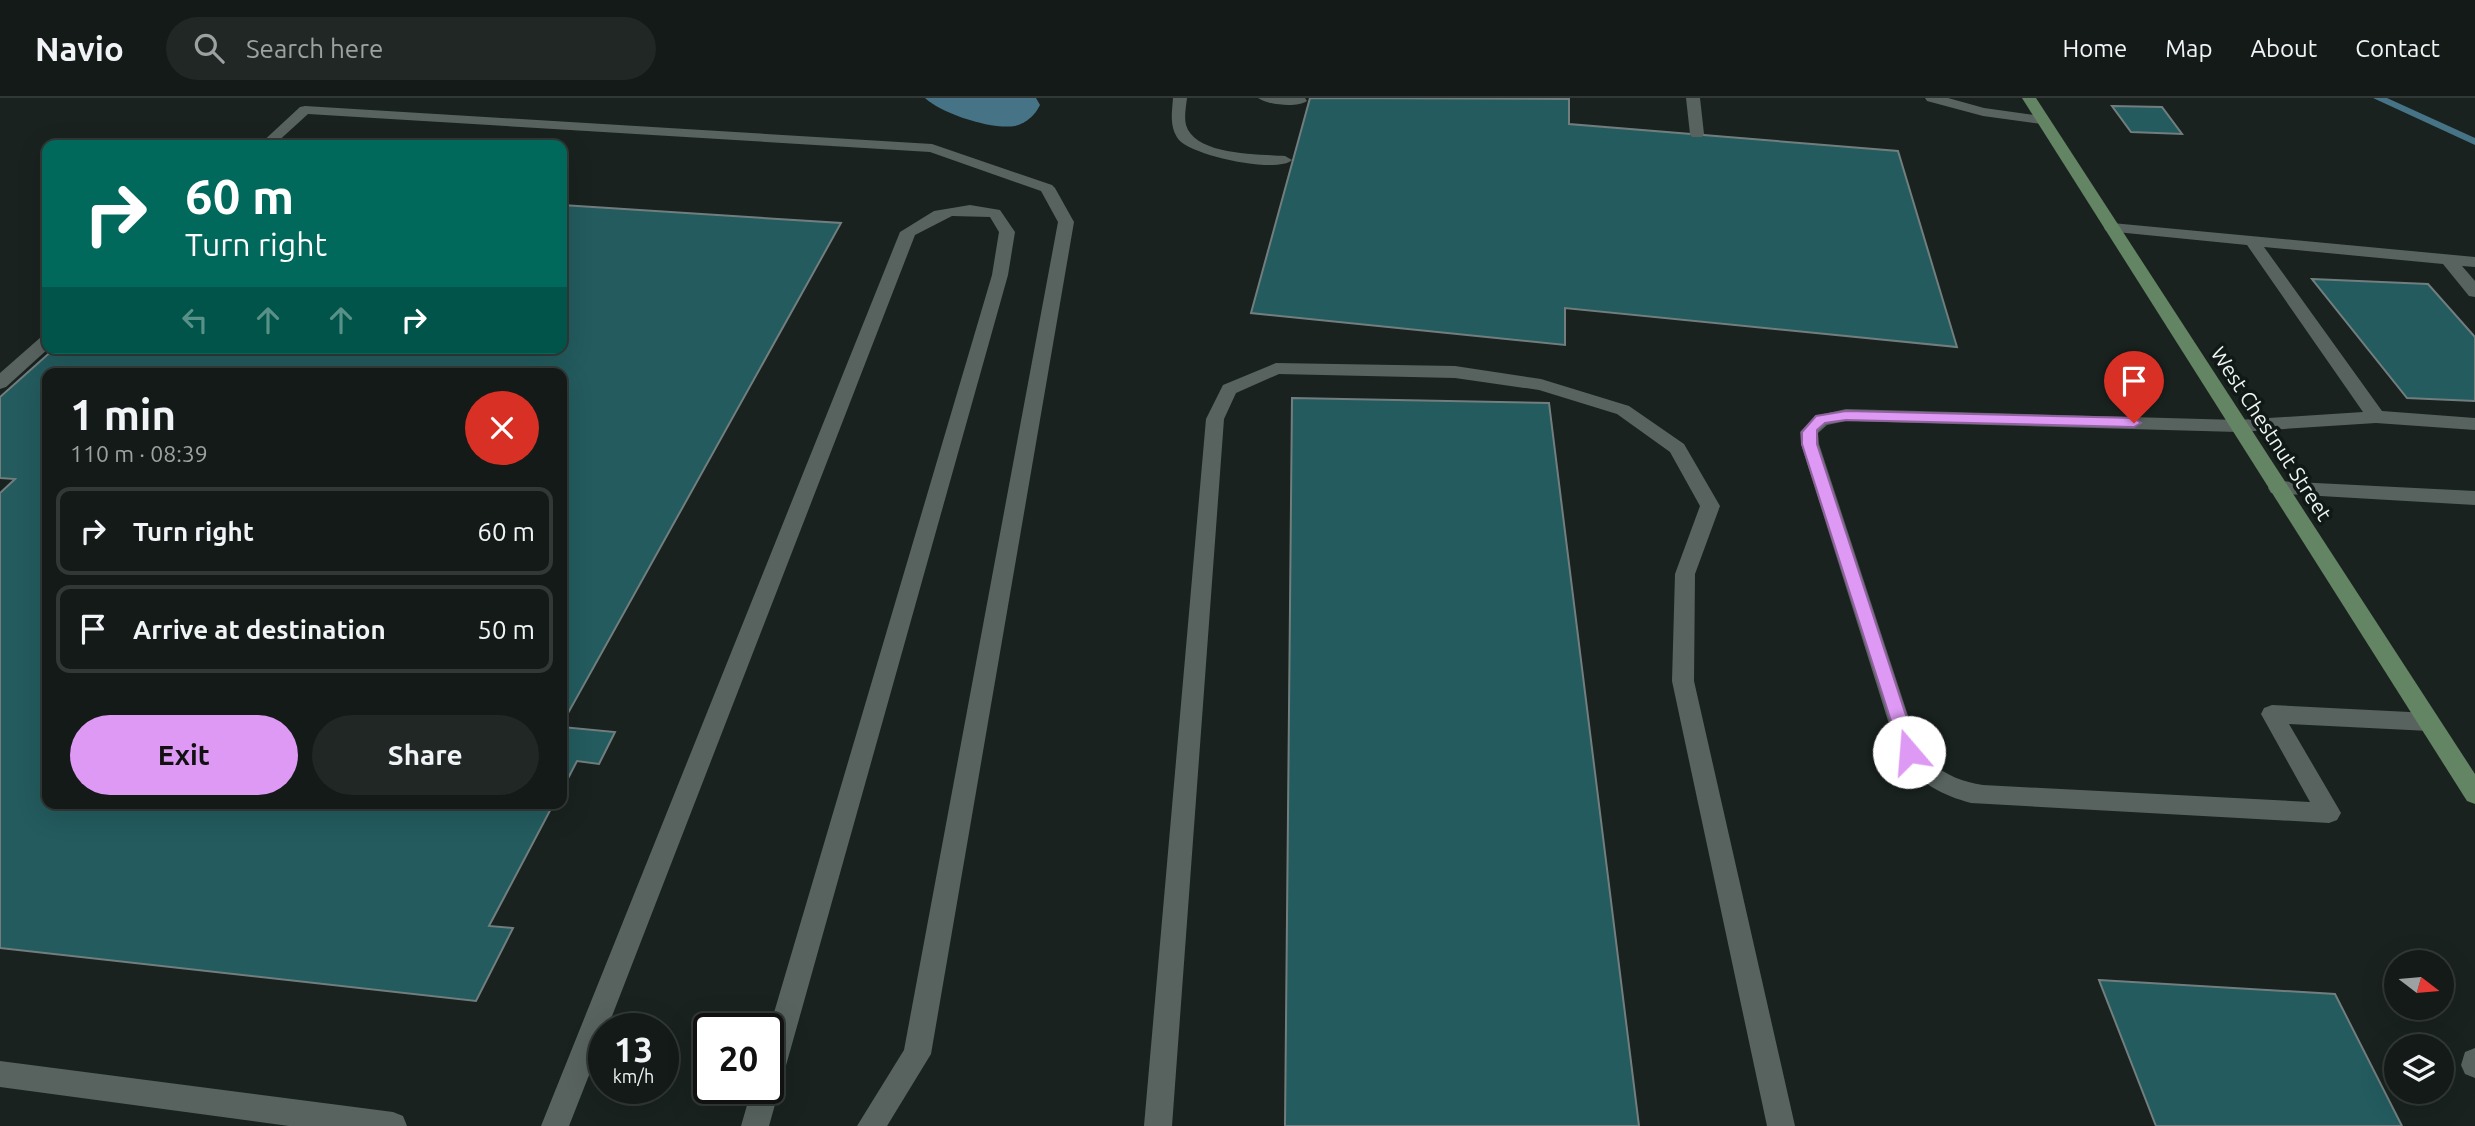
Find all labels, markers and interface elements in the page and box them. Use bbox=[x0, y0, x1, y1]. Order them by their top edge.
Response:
search box bbox=[166, 17, 656, 80]
icon: search bbox=[190, 29, 228, 67]
text: Navio bbox=[35, 30, 124, 67]
text: Search here bbox=[246, 34, 383, 63]
text: Home bbox=[2062, 35, 2127, 62]
text: Map bbox=[2165, 35, 2212, 62]
text: About bbox=[2250, 35, 2317, 62]
text: Contact bbox=[2355, 35, 2440, 62]
icon: right bbox=[70, 168, 161, 259]
text: 60 m bbox=[185, 168, 294, 223]
text: Turn right bbox=[185, 226, 327, 262]
icon: left bbox=[176, 301, 214, 339]
icon: ahead bbox=[249, 301, 287, 339]
icon: ahead bbox=[322, 301, 360, 339]
icon: right bbox=[395, 301, 433, 339]
street label: West Chestnut Street bbox=[2207, 342, 2337, 525]
pin bbox=[2104, 351, 2164, 423]
icon: arrive bbox=[2115, 362, 2153, 400]
text: 1 min bbox=[70, 391, 176, 438]
button: close bbox=[465, 391, 539, 465]
text: 110 m · 08:39 bbox=[70, 441, 208, 466]
icon: right bbox=[74, 512, 112, 550]
text: Turn right bbox=[133, 517, 254, 546]
text: 60 m bbox=[477, 517, 535, 546]
icon: arrive bbox=[74, 610, 112, 648]
text: Arrive at destination bbox=[133, 615, 386, 644]
text: 50 m bbox=[477, 615, 535, 644]
button: Exit bbox=[70, 715, 298, 795]
button: Share bbox=[312, 715, 539, 795]
position arrow bbox=[1872, 715, 1946, 789]
north arrow bbox=[2384, 950, 2454, 1020]
map controls bbox=[2384, 950, 2454, 1104]
speed limit sign: 20 bbox=[693, 1013, 784, 1104]
text: 13 bbox=[614, 1029, 653, 1069]
button: layers bbox=[2384, 1034, 2454, 1104]
text: km/h bbox=[613, 1066, 654, 1086]

